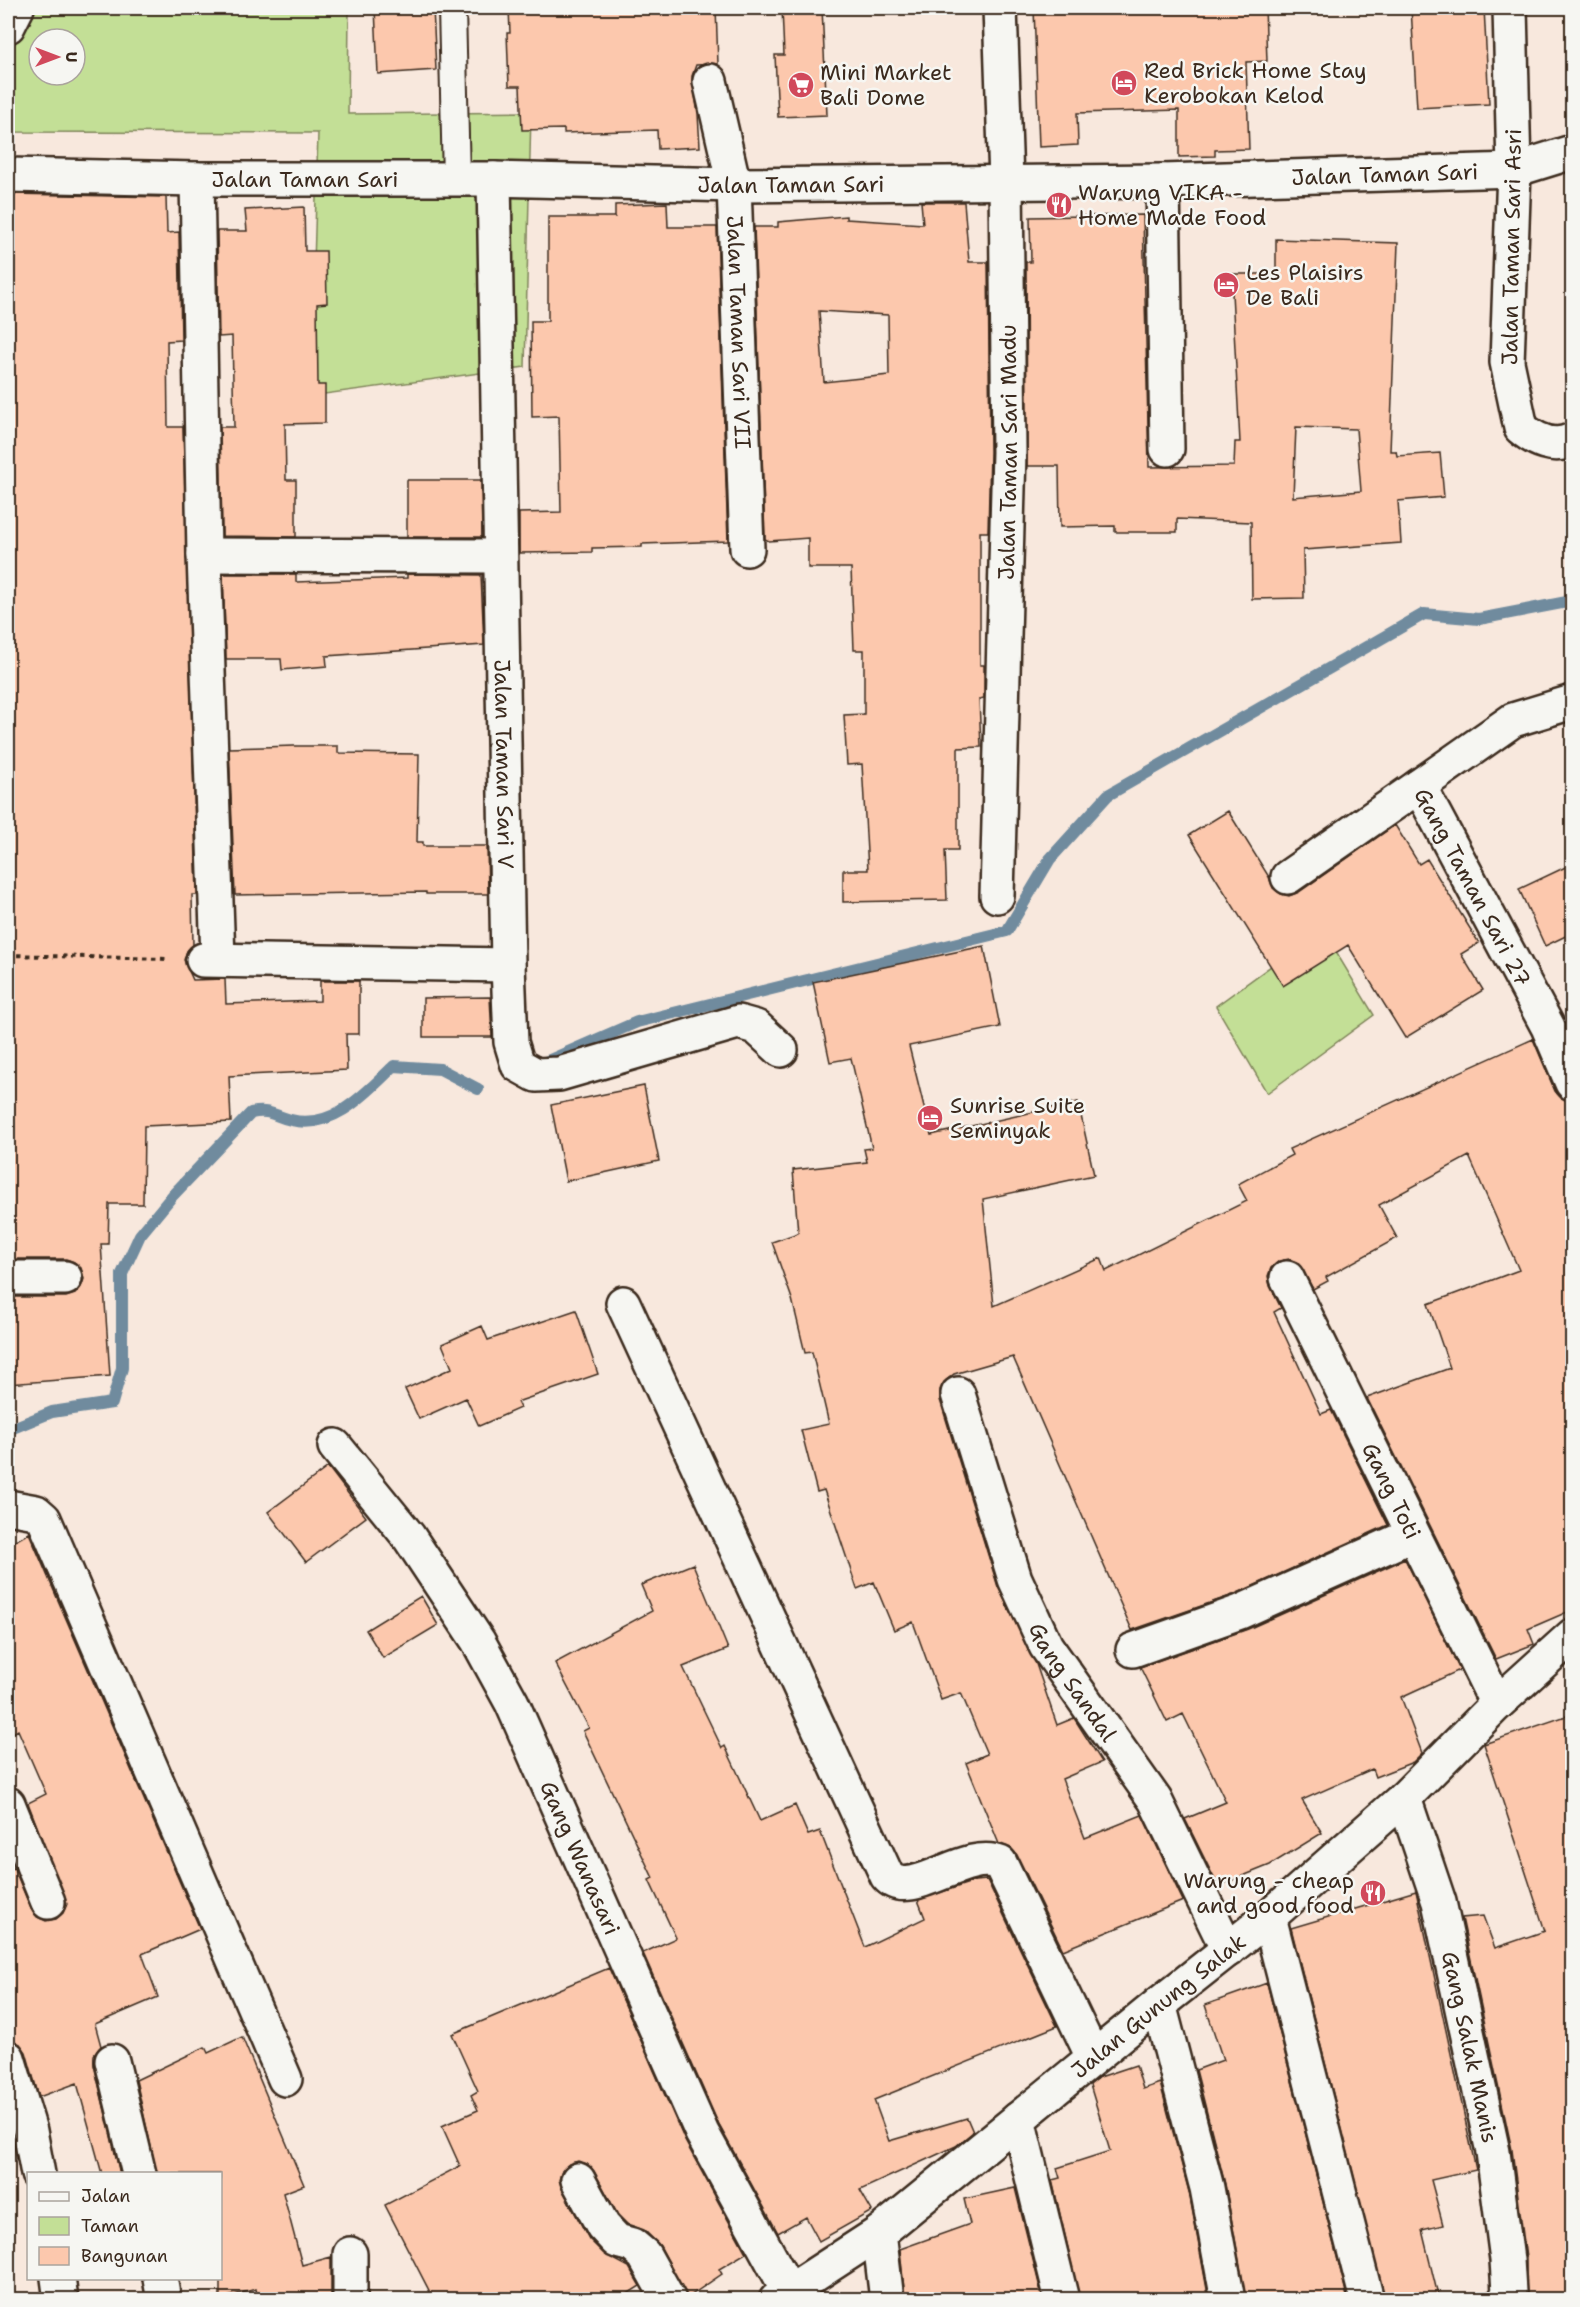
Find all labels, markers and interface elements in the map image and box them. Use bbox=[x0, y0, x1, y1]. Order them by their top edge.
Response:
north arrow bbox=[27, 27, 87, 87]
text: U bbox=[61, 52, 82, 63]
place label: Red Brick Home Stay Kerobokan Kelod bbox=[1144, 56, 1367, 110]
place label: Mini Market Bali Dome bbox=[820, 58, 952, 112]
hotel icon: Red Brick Home Stay Kerobokan Kelod bbox=[1109, 68, 1139, 98]
supermarket icon: Mini Market Bali Dome bbox=[786, 70, 816, 100]
street label: Jalan Taman Sari Asri bbox=[1495, 128, 1528, 366]
street label: Jalan Taman Sari bbox=[1291, 157, 1479, 192]
street label: Jalan Taman Sari bbox=[211, 165, 399, 194]
street label: Jalan Taman Sari bbox=[697, 170, 885, 200]
place label: Warung VIKA - Home Made Food bbox=[1078, 178, 1266, 232]
restaurant icon: Warung VIKA - Home Made Food bbox=[1044, 190, 1074, 220]
street label: Jalan Taman Sari VII bbox=[720, 215, 757, 450]
place label: Les Plaisirs De Bali bbox=[1246, 258, 1364, 312]
hotel icon: Les Plaisirs De Bali bbox=[1211, 270, 1241, 300]
street label: Jalan Taman Sari Madu bbox=[992, 324, 1024, 580]
street label: Jalan Taman Sari V bbox=[488, 659, 520, 869]
street label: Gang Taman Sari 27 bbox=[1408, 783, 1537, 991]
place label: Sunrise Suite Seminyak bbox=[950, 1091, 1085, 1145]
hotel icon: Sunrise Suite Seminyak bbox=[915, 1103, 945, 1133]
street label: Gang Toti bbox=[1355, 1438, 1427, 1544]
street label: Gang Sandal bbox=[1022, 1618, 1123, 1748]
street label: Gang Wanasari bbox=[533, 1776, 627, 1939]
place label: Warung - cheap and good food bbox=[1183, 1866, 1354, 1920]
restaurant icon: Warung - cheap and good food bbox=[1358, 1878, 1388, 1908]
street label: Jalan Gunung Salak bbox=[1065, 1927, 1252, 2085]
street label: Gang Salak Manis bbox=[1435, 1949, 1505, 2146]
legend bbox=[27, 2172, 222, 2280]
text: Jalan bbox=[81, 2184, 130, 2208]
text: Taman bbox=[81, 2214, 139, 2238]
text: Bangunan bbox=[81, 2244, 168, 2268]

